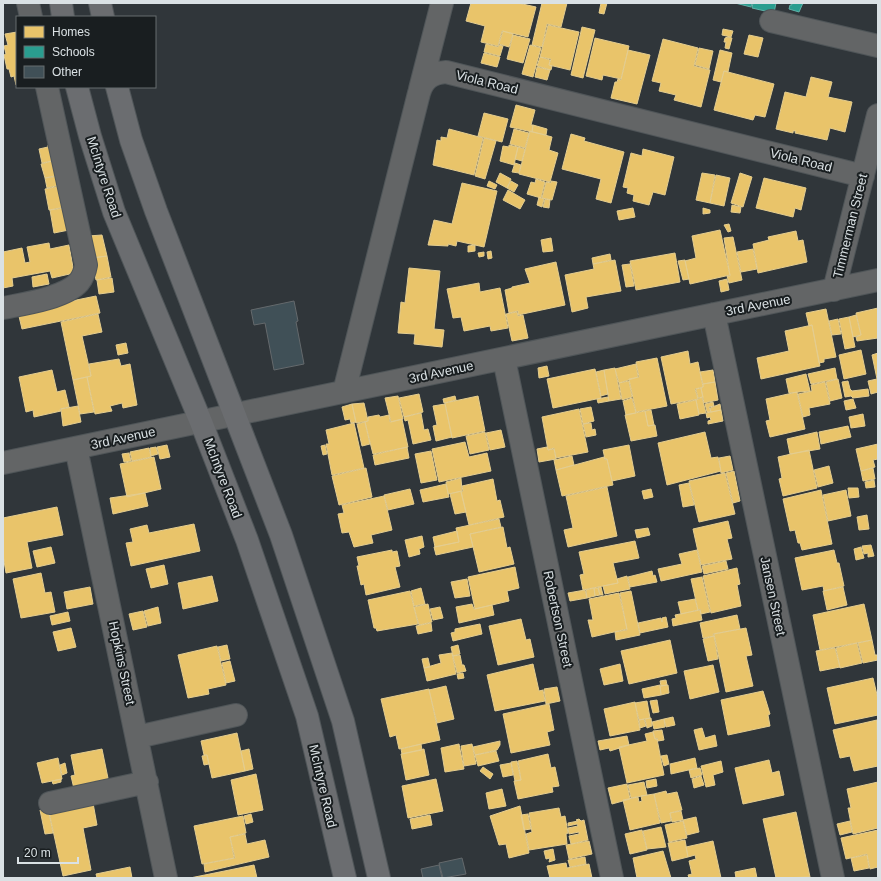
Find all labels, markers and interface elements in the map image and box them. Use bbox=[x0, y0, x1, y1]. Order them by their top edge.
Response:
legend bbox=[16, 16, 156, 88]
text: Homes bbox=[52, 25, 90, 39]
text: Schools bbox=[52, 45, 95, 59]
text: Other bbox=[52, 65, 82, 79]
street label: Viola Road bbox=[454, 67, 520, 97]
street label: McIntyre Road bbox=[84, 134, 124, 220]
street label: Viola Road bbox=[768, 145, 834, 175]
street label: Timmerman Street bbox=[830, 172, 870, 280]
street label: 3rd Avenue bbox=[724, 291, 792, 319]
street label: 3rd Avenue bbox=[407, 358, 475, 386]
street label: 3rd Avenue bbox=[89, 424, 157, 452]
street label: McIntyre Road bbox=[201, 436, 245, 520]
street label: Jansen Street bbox=[757, 555, 789, 637]
street label: Robertson Street bbox=[540, 569, 576, 669]
street label: Hopkins Street bbox=[106, 620, 138, 707]
street label: McIntyre Road bbox=[306, 743, 340, 829]
scale bar bbox=[18, 839, 78, 865]
text: 20 m bbox=[24, 846, 51, 860]

